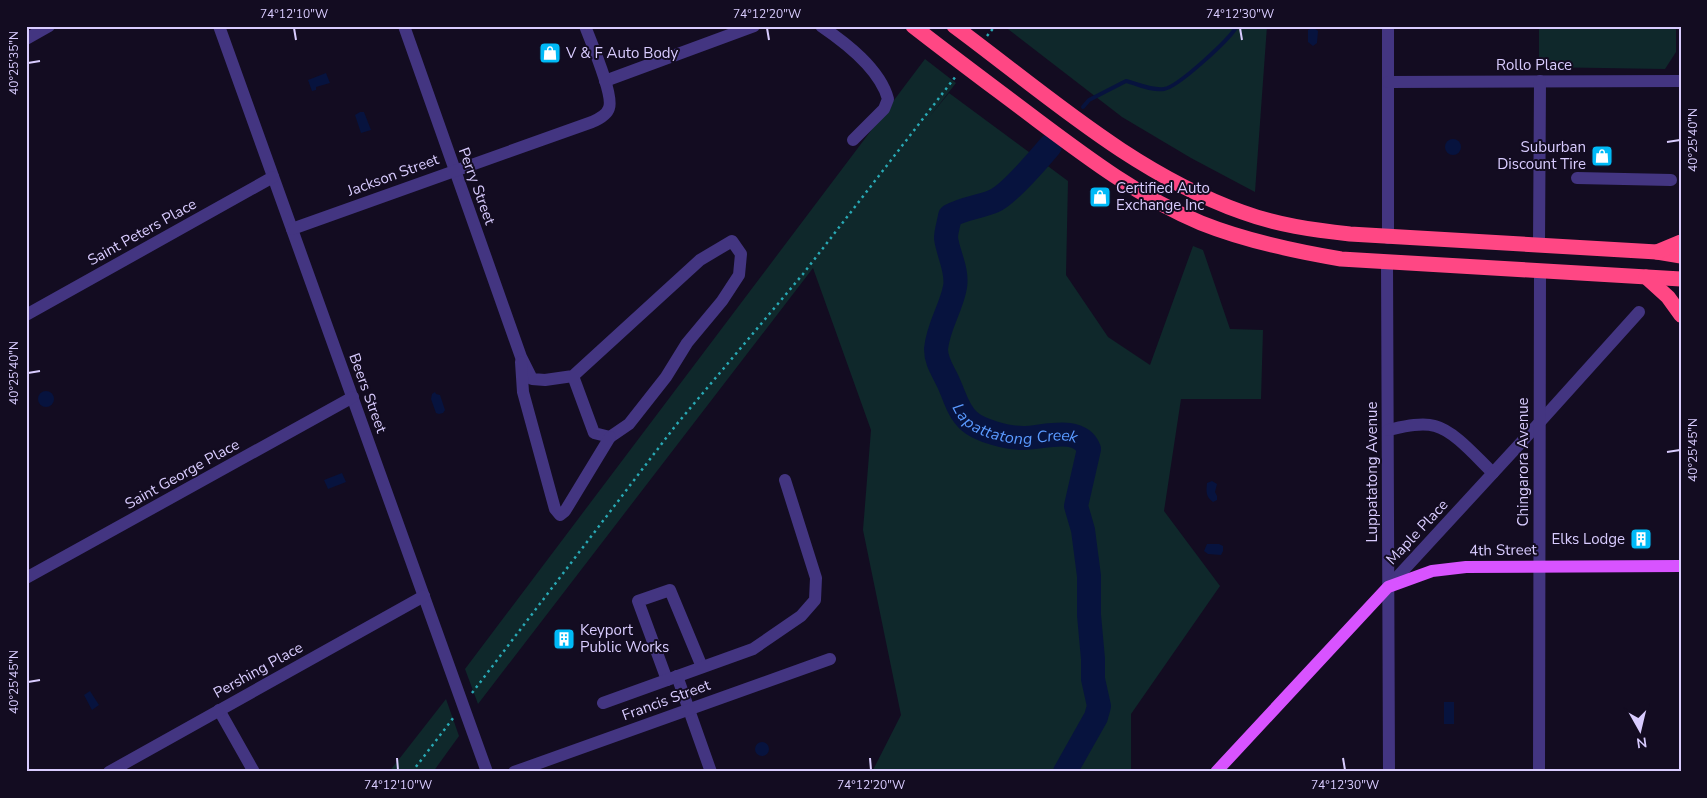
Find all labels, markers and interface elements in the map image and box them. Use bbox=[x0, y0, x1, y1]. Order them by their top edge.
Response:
text: 74°12'10"W bbox=[260, 6, 328, 22]
text: 74°12'20"W bbox=[733, 6, 801, 22]
text: 74°12'30"W bbox=[1206, 6, 1274, 22]
text: 40°25'35"N bbox=[6, 31, 22, 95]
shop icon: V & F Auto Body bbox=[538, 41, 562, 65]
place label: V & F Auto Body bbox=[565, 43, 678, 63]
street label: Rollo Place bbox=[1496, 55, 1572, 75]
text: 40°25'40"N bbox=[1685, 108, 1701, 172]
place label: Suburban Discount Tire bbox=[1497, 137, 1586, 174]
shop icon: Suburban Discount Tire bbox=[1590, 144, 1614, 168]
street label: Perry Street bbox=[454, 145, 500, 228]
street label: Jackson Street bbox=[344, 149, 442, 201]
place label: Certified Auto Exchange Inc bbox=[1116, 178, 1210, 215]
shop icon: Certified Auto Exchange Inc bbox=[1088, 185, 1112, 209]
street label: Saint Peters Place bbox=[84, 194, 200, 270]
text: 40°25'40"N bbox=[6, 341, 22, 405]
street label: Beers Street bbox=[344, 350, 392, 436]
street label: Chingarora Avenue bbox=[1513, 397, 1533, 527]
water label: Lapattatong Creek bbox=[947, 400, 1081, 450]
street label: Luppatatong Avenue bbox=[1362, 402, 1382, 542]
text: 40°25'45"N bbox=[1685, 418, 1701, 482]
street label: Saint George Place bbox=[121, 434, 243, 514]
street label: Maple Place bbox=[1382, 495, 1452, 569]
building icon: Elks Lodge bbox=[1629, 527, 1653, 551]
place label: Elks Lodge bbox=[1551, 529, 1625, 549]
street label: 4th Street bbox=[1469, 539, 1538, 561]
place label: Keyport Public Works bbox=[580, 620, 669, 657]
building icon: Keyport Public Works bbox=[552, 627, 576, 651]
street label: Pershing Place bbox=[210, 637, 306, 703]
text: 40°25'45"N bbox=[6, 650, 22, 714]
street label: Francis Street bbox=[619, 675, 713, 725]
north arrow bbox=[1614, 706, 1664, 756]
text: N bbox=[1635, 732, 1648, 753]
text: 74°12'10"W bbox=[364, 777, 432, 793]
text: 74°12'20"W bbox=[837, 777, 905, 793]
text: 74°12'30"W bbox=[1311, 777, 1379, 793]

